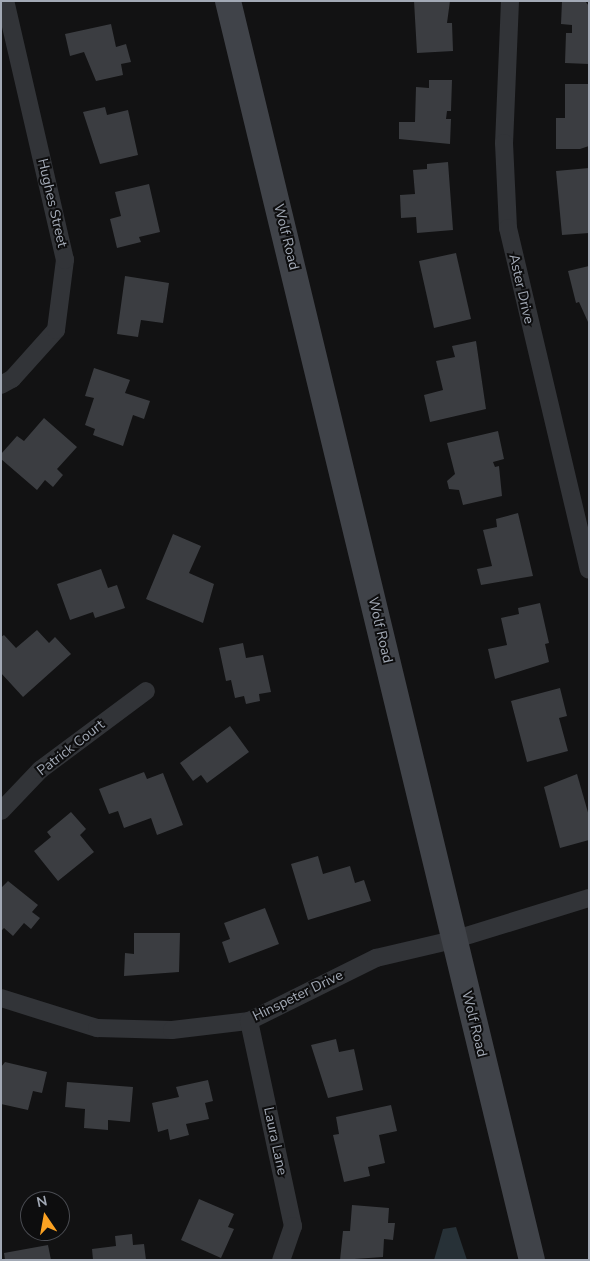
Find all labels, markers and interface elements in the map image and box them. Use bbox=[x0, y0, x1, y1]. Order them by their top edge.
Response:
street label: Hughes Street bbox=[34, 157, 70, 249]
street label: Wolf Road bbox=[270, 202, 302, 272]
street label: Aster Drive bbox=[505, 253, 537, 325]
street label: Wolf Road bbox=[364, 595, 396, 665]
street label: Patrick Court bbox=[34, 716, 108, 780]
street label: Hinspeter Drive bbox=[250, 967, 346, 1025]
street label: Wolf Road bbox=[458, 989, 490, 1059]
street label: Laura Lane bbox=[260, 1105, 290, 1177]
north arrow bbox=[20, 1191, 70, 1241]
text: N bbox=[35, 1191, 49, 1212]

